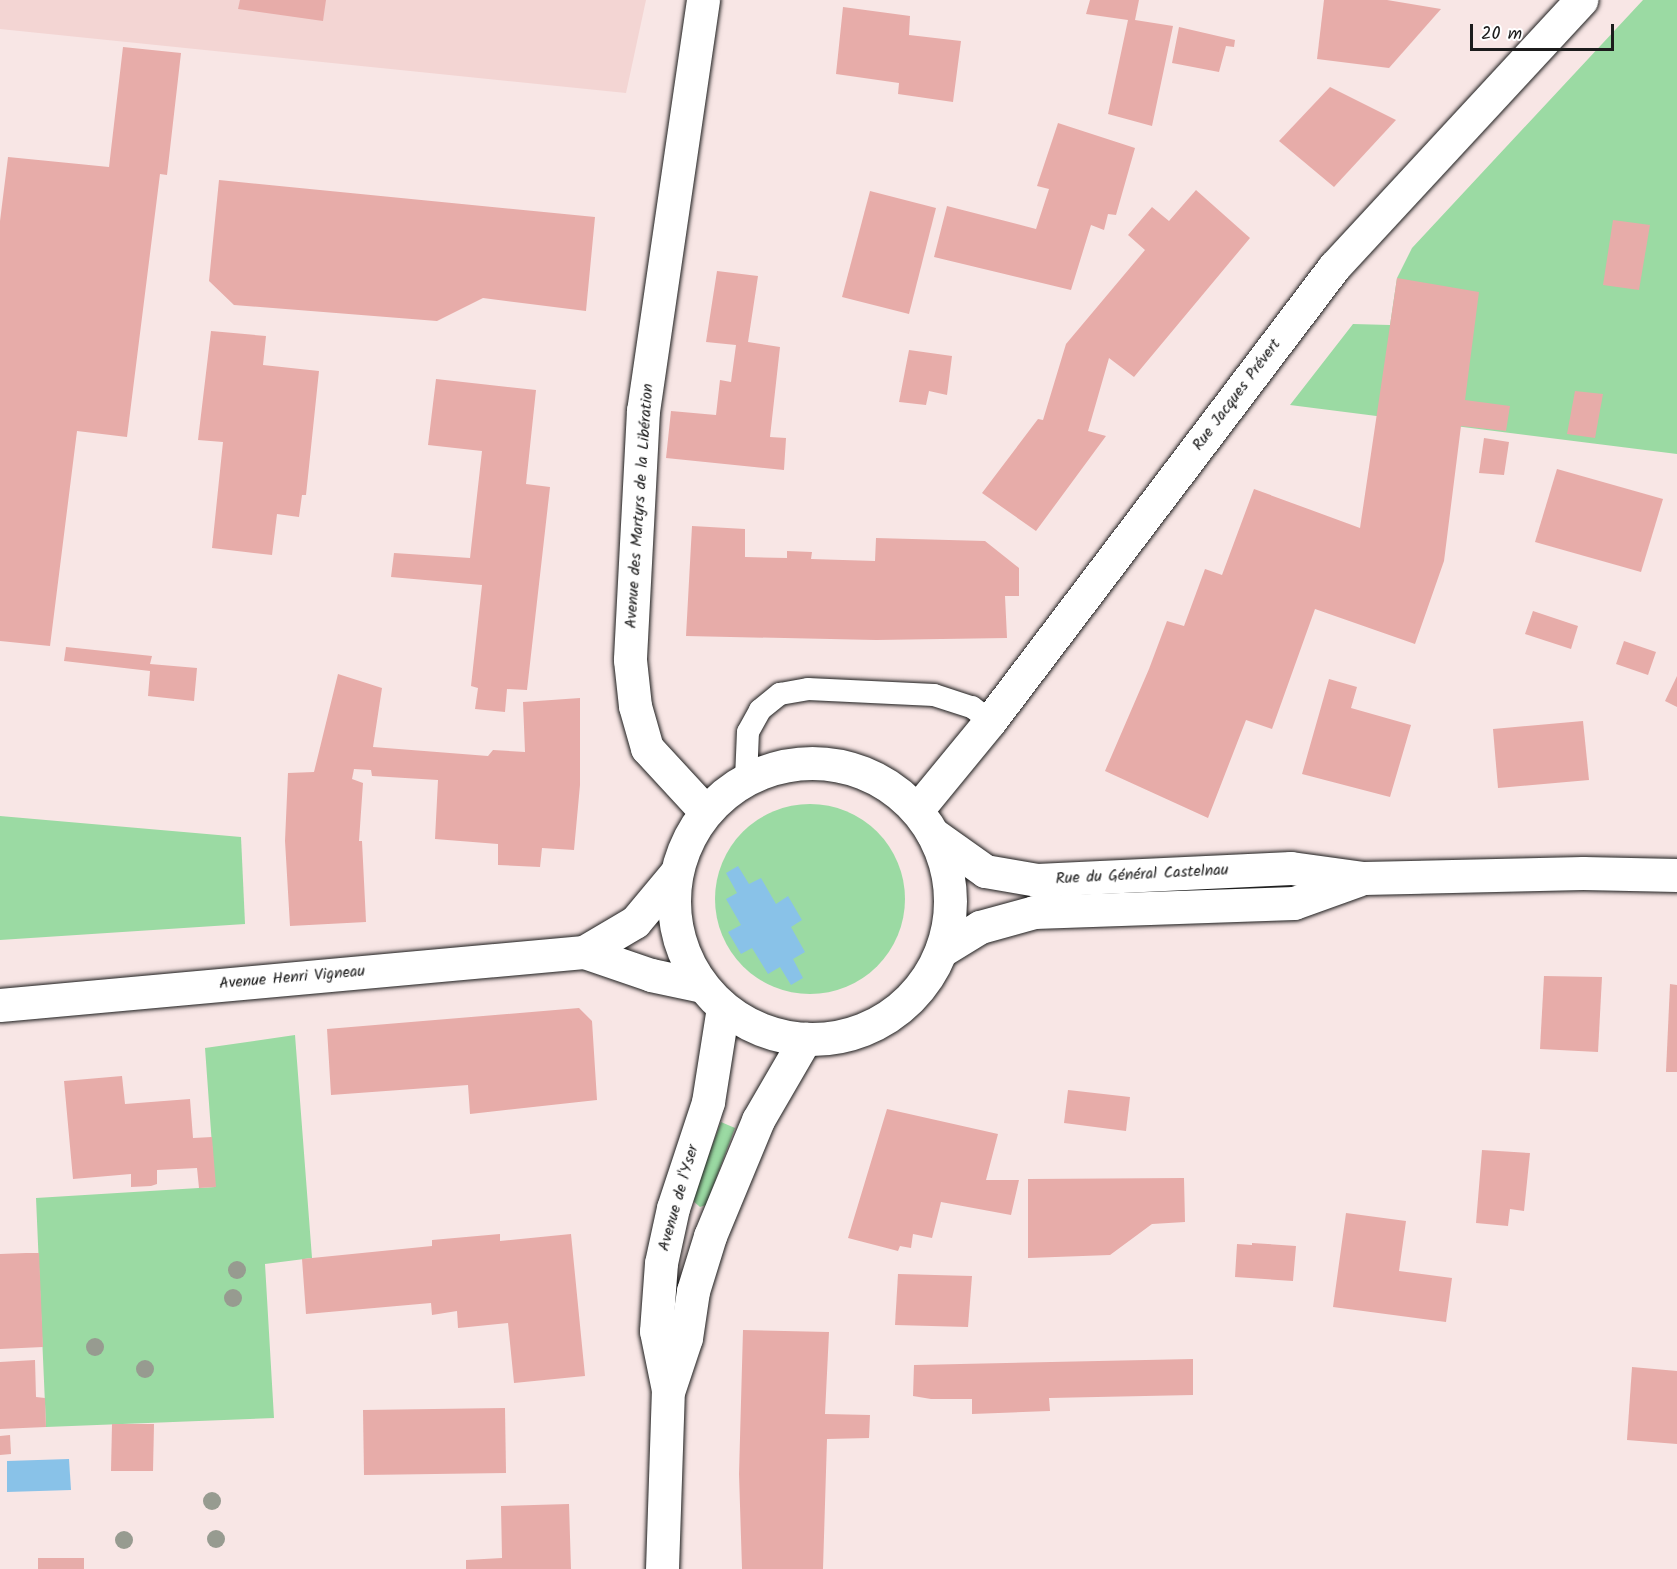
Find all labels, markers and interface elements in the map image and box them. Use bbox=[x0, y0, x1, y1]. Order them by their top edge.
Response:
scale bar bbox=[1473, 12, 1617, 50]
text: 20 m bbox=[1481, 20, 1522, 49]
street label: Rue Jacques Prévert bbox=[1189, 335, 1285, 455]
street label: Avenue des Martyrs de la Libération bbox=[622, 383, 658, 629]
street label: Rue du Général Castelnau bbox=[1055, 861, 1229, 889]
street label: Avenue Henri Vigneau bbox=[218, 962, 366, 994]
street label: Avenue de l'Yser bbox=[655, 1143, 703, 1253]

